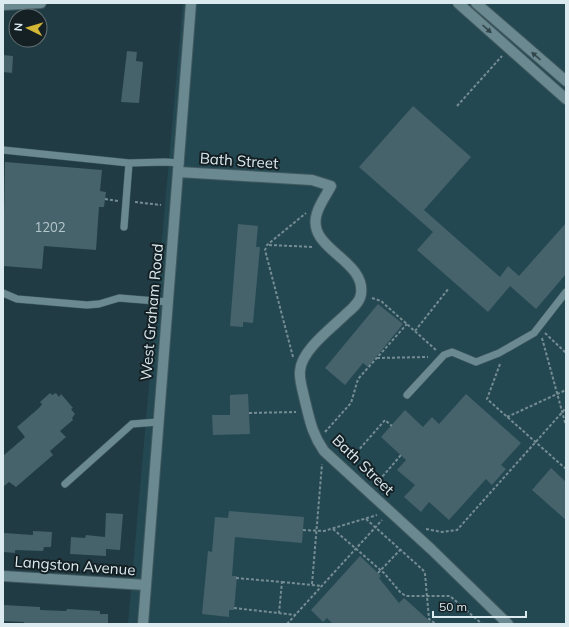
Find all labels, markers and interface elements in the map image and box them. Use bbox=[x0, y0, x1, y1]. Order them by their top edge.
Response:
north arrow bbox=[8, 8, 48, 48]
text: N bbox=[11, 22, 25, 32]
one-way arrow bbox=[482, 24, 492, 33]
one-way arrow bbox=[531, 52, 541, 61]
street label: Bath Street bbox=[199, 148, 279, 173]
house number: 1202 bbox=[34, 219, 66, 235]
street label: West Graham Road bbox=[136, 243, 167, 381]
street label: Bath Street bbox=[328, 430, 398, 499]
street label: Langston Avenue bbox=[14, 552, 136, 579]
scale bar bbox=[433, 593, 526, 619]
text: 50 m bbox=[439, 599, 467, 614]

